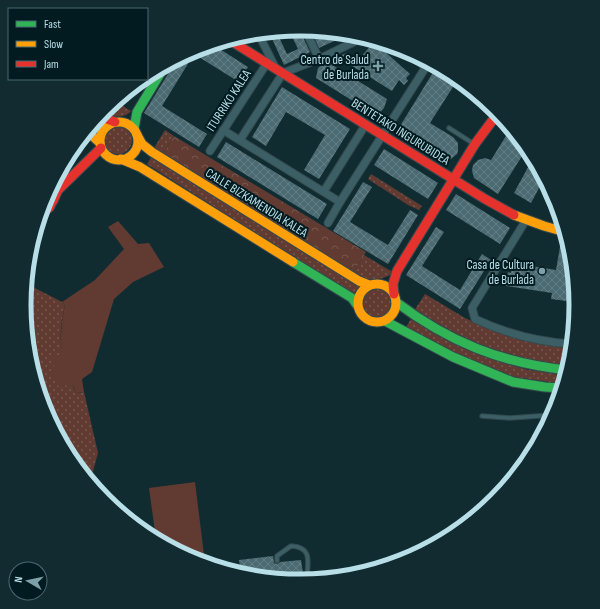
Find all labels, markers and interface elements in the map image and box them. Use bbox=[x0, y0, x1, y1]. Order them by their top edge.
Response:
legend bbox=[8, 8, 148, 80]
text: Fast bbox=[44, 17, 61, 32]
text: Slow bbox=[44, 37, 63, 52]
place label: Centro de Salud de Burlada bbox=[300, 52, 369, 83]
text: Jam bbox=[43, 57, 59, 72]
marker: Centro de Salud de Burlada bbox=[372, 60, 384, 72]
street label: ITURRIKO KALEA bbox=[203, 66, 255, 134]
street label: BENTETAKO INGURUBIDEA bbox=[348, 95, 453, 169]
street label: CALLE BIZKAMENDIA KALEA bbox=[202, 165, 311, 241]
place label: Casa de Cultura de Burlada bbox=[466, 257, 534, 288]
marker: Casa de Cultura de Burlada bbox=[537, 266, 547, 276]
north arrow bbox=[8, 561, 48, 601]
text: N bbox=[12, 575, 26, 583]

